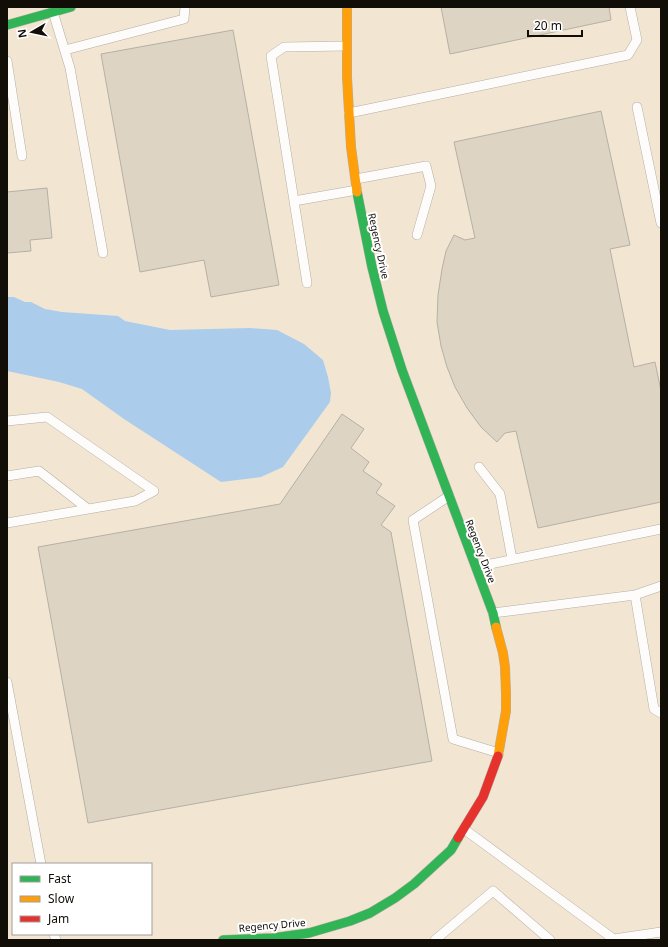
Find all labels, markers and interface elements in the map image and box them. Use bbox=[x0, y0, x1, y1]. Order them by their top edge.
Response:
north arrow bbox=[12, 12, 52, 52]
scale bar bbox=[528, 12, 582, 38]
text: 20 m bbox=[534, 17, 562, 34]
text: N bbox=[14, 28, 30, 39]
street label: Regency Drive bbox=[365, 212, 393, 281]
street label: Regency Drive bbox=[462, 517, 500, 585]
legend bbox=[12, 863, 152, 935]
text: Fast bbox=[48, 870, 72, 887]
text: Slow bbox=[48, 890, 75, 907]
text: Jam bbox=[47, 910, 69, 927]
street label: Regency Drive bbox=[238, 915, 306, 935]

